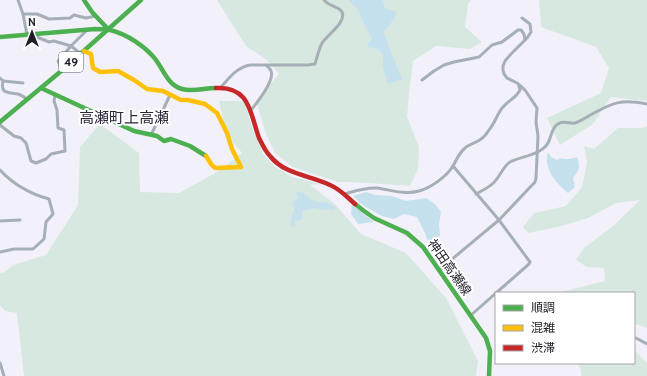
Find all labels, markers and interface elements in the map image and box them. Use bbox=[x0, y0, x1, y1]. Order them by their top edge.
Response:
north arrow bbox=[12, 12, 52, 52]
text: N bbox=[28, 15, 36, 29]
road number: 49 bbox=[59, 52, 83, 72]
district label: 高瀬町上高瀬 bbox=[79, 109, 169, 127]
street label: 神田高瀬線 bbox=[425, 236, 475, 298]
legend bbox=[495, 292, 635, 364]
text: 順調 bbox=[531, 300, 555, 315]
text: 混雑 bbox=[531, 320, 555, 335]
text: 渋滞 bbox=[531, 340, 555, 355]

